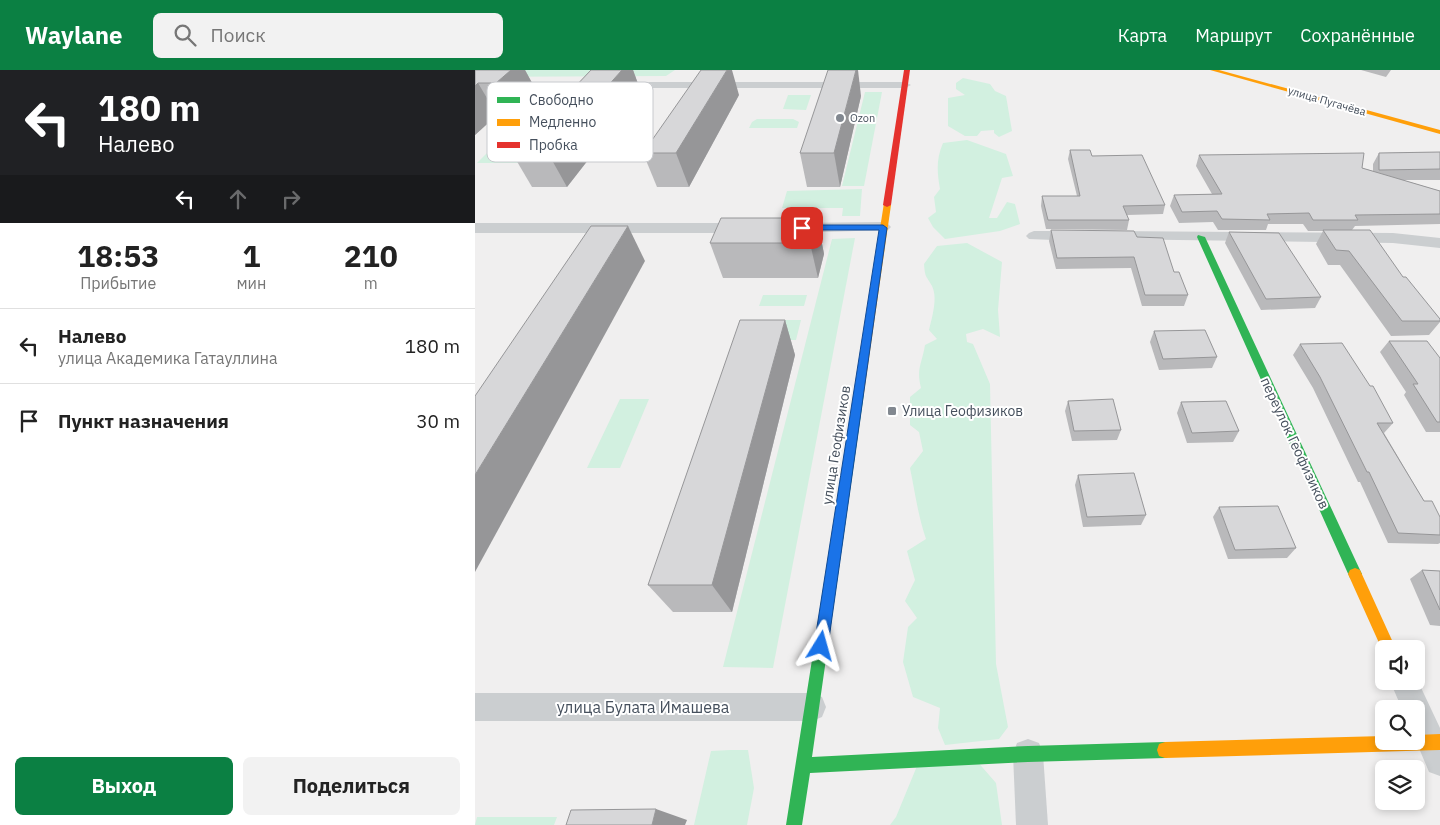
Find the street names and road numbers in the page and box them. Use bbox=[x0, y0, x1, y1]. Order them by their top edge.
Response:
street label: улица Пугачёва bbox=[1286, 83, 1368, 119]
street label: переулок Геофизиков bbox=[1257, 374, 1333, 512]
street label: улица Геофизиков bbox=[818, 384, 854, 506]
street label: улица Булата Имашева bbox=[557, 697, 730, 717]

